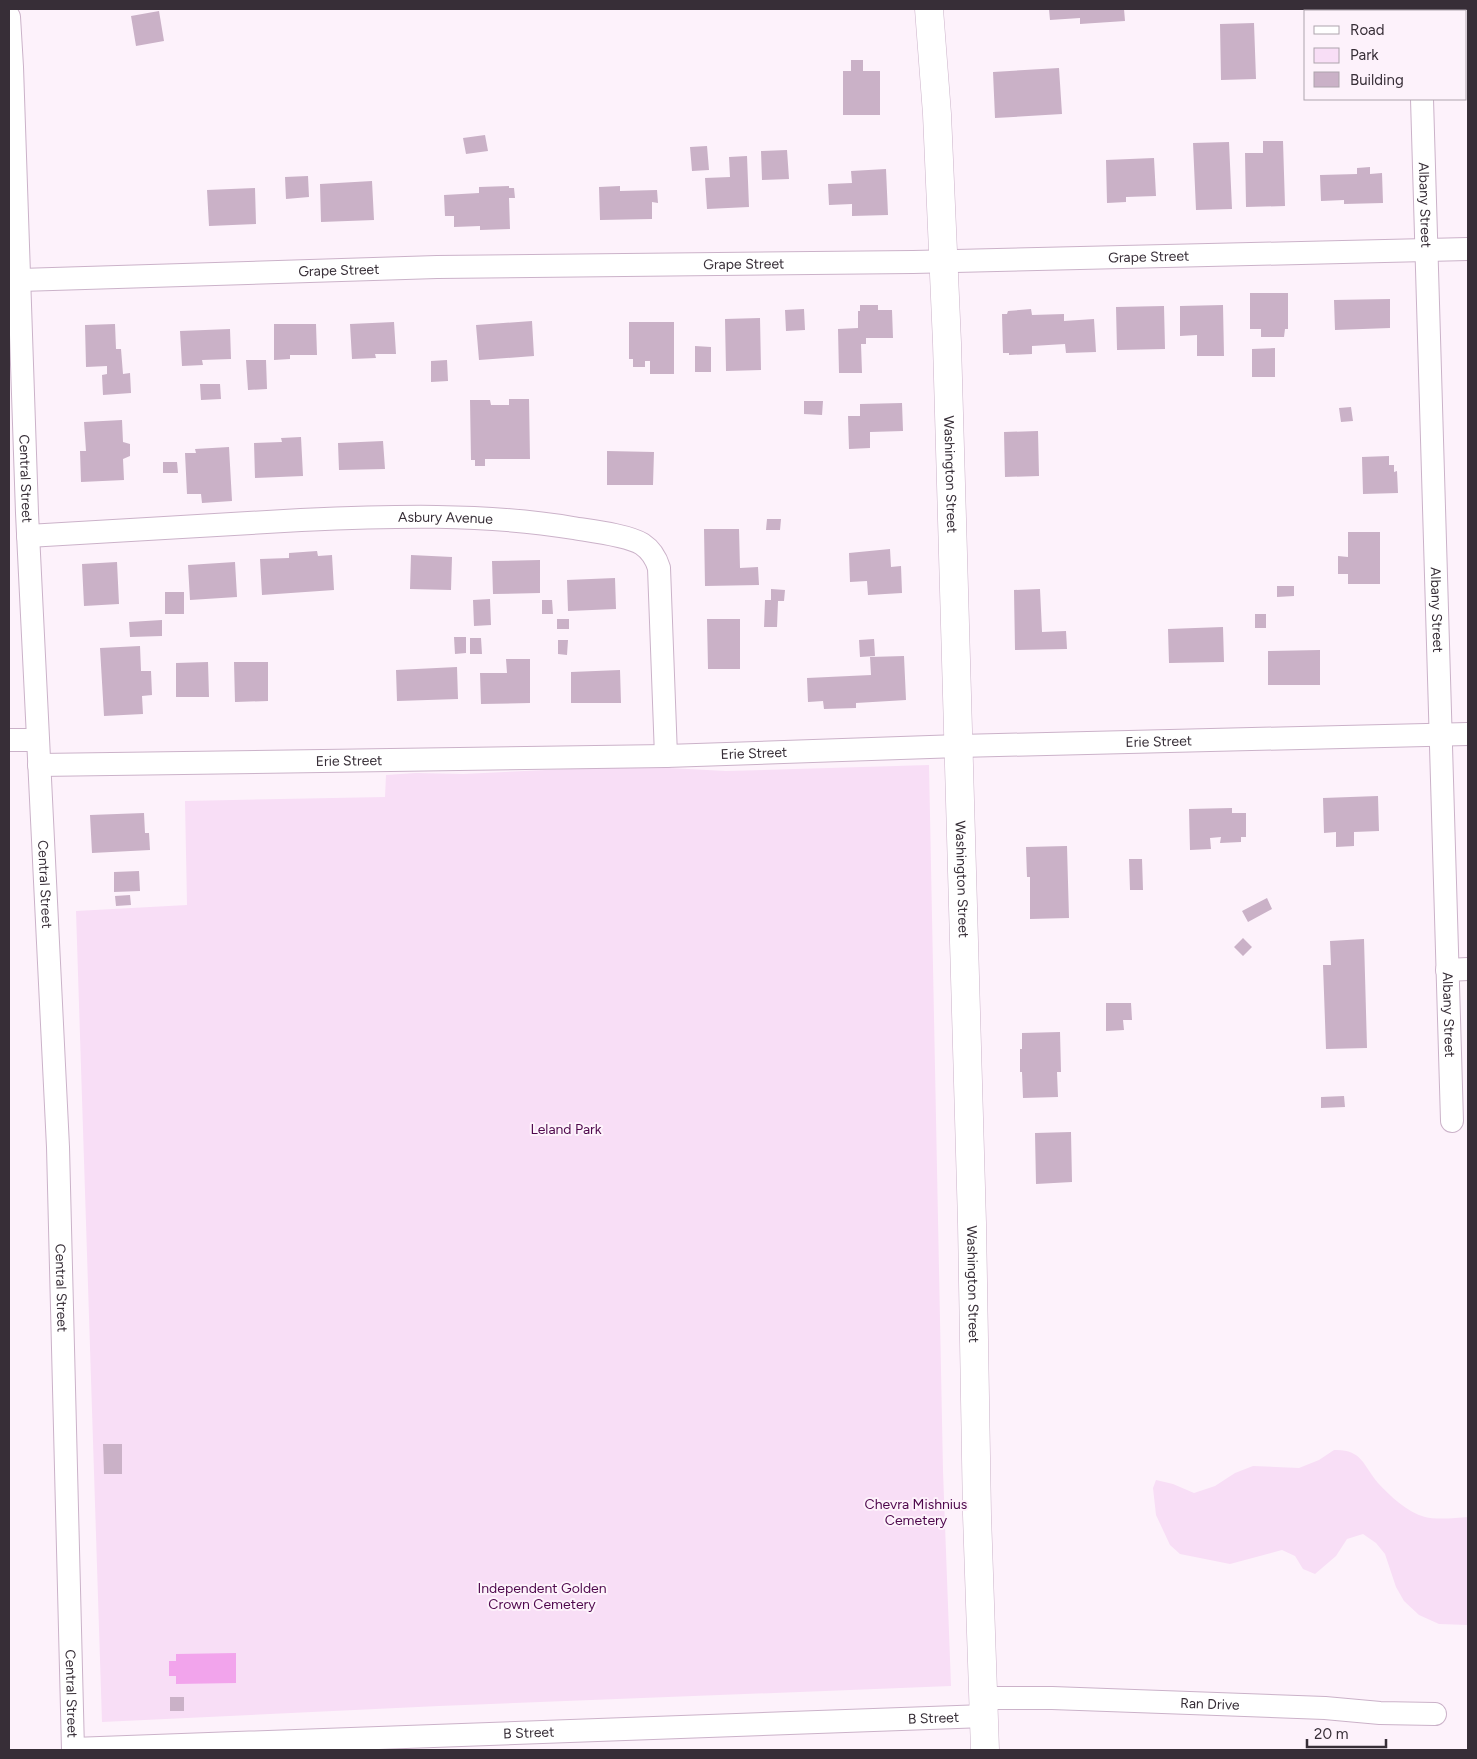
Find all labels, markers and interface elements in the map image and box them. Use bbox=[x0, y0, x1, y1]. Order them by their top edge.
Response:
legend bbox=[1304, 10, 1467, 100]
text: Road bbox=[1350, 21, 1385, 39]
text: Park bbox=[1350, 46, 1379, 64]
text: Building bbox=[1350, 71, 1404, 89]
street label: Albany Street bbox=[1415, 162, 1435, 248]
street label: Grape Street bbox=[1108, 247, 1189, 266]
street label: Grape Street bbox=[703, 255, 784, 273]
street label: Grape Street bbox=[298, 260, 380, 280]
street label: Washington Street bbox=[941, 415, 961, 533]
street label: Central Street bbox=[16, 434, 36, 523]
street label: Asbury Avenue bbox=[398, 508, 494, 527]
street label: Albany Street bbox=[1427, 567, 1447, 653]
street label: Erie Street bbox=[1125, 732, 1192, 751]
street label: Erie Street bbox=[720, 743, 787, 763]
street label: Erie Street bbox=[316, 752, 382, 770]
street label: Washington Street bbox=[952, 820, 972, 938]
street label: Central Street bbox=[34, 840, 56, 929]
street label: Albany Street bbox=[1439, 971, 1459, 1058]
park label: Leland Park bbox=[530, 1121, 602, 1138]
street label: Washington Street bbox=[964, 1225, 983, 1343]
street label: Central Street bbox=[52, 1243, 71, 1332]
park label: Chevra Mishnius Cemetery bbox=[865, 1496, 967, 1529]
park label: Independent Golden Crown Cemetery bbox=[477, 1580, 607, 1613]
street label: Central Street bbox=[62, 1649, 81, 1738]
street label: Ran Drive bbox=[1180, 1694, 1240, 1713]
street label: B Street bbox=[908, 1708, 959, 1727]
scale bar bbox=[1307, 1716, 1386, 1748]
street label: B Street bbox=[503, 1723, 555, 1742]
text: 20 m bbox=[1314, 1725, 1348, 1743]

